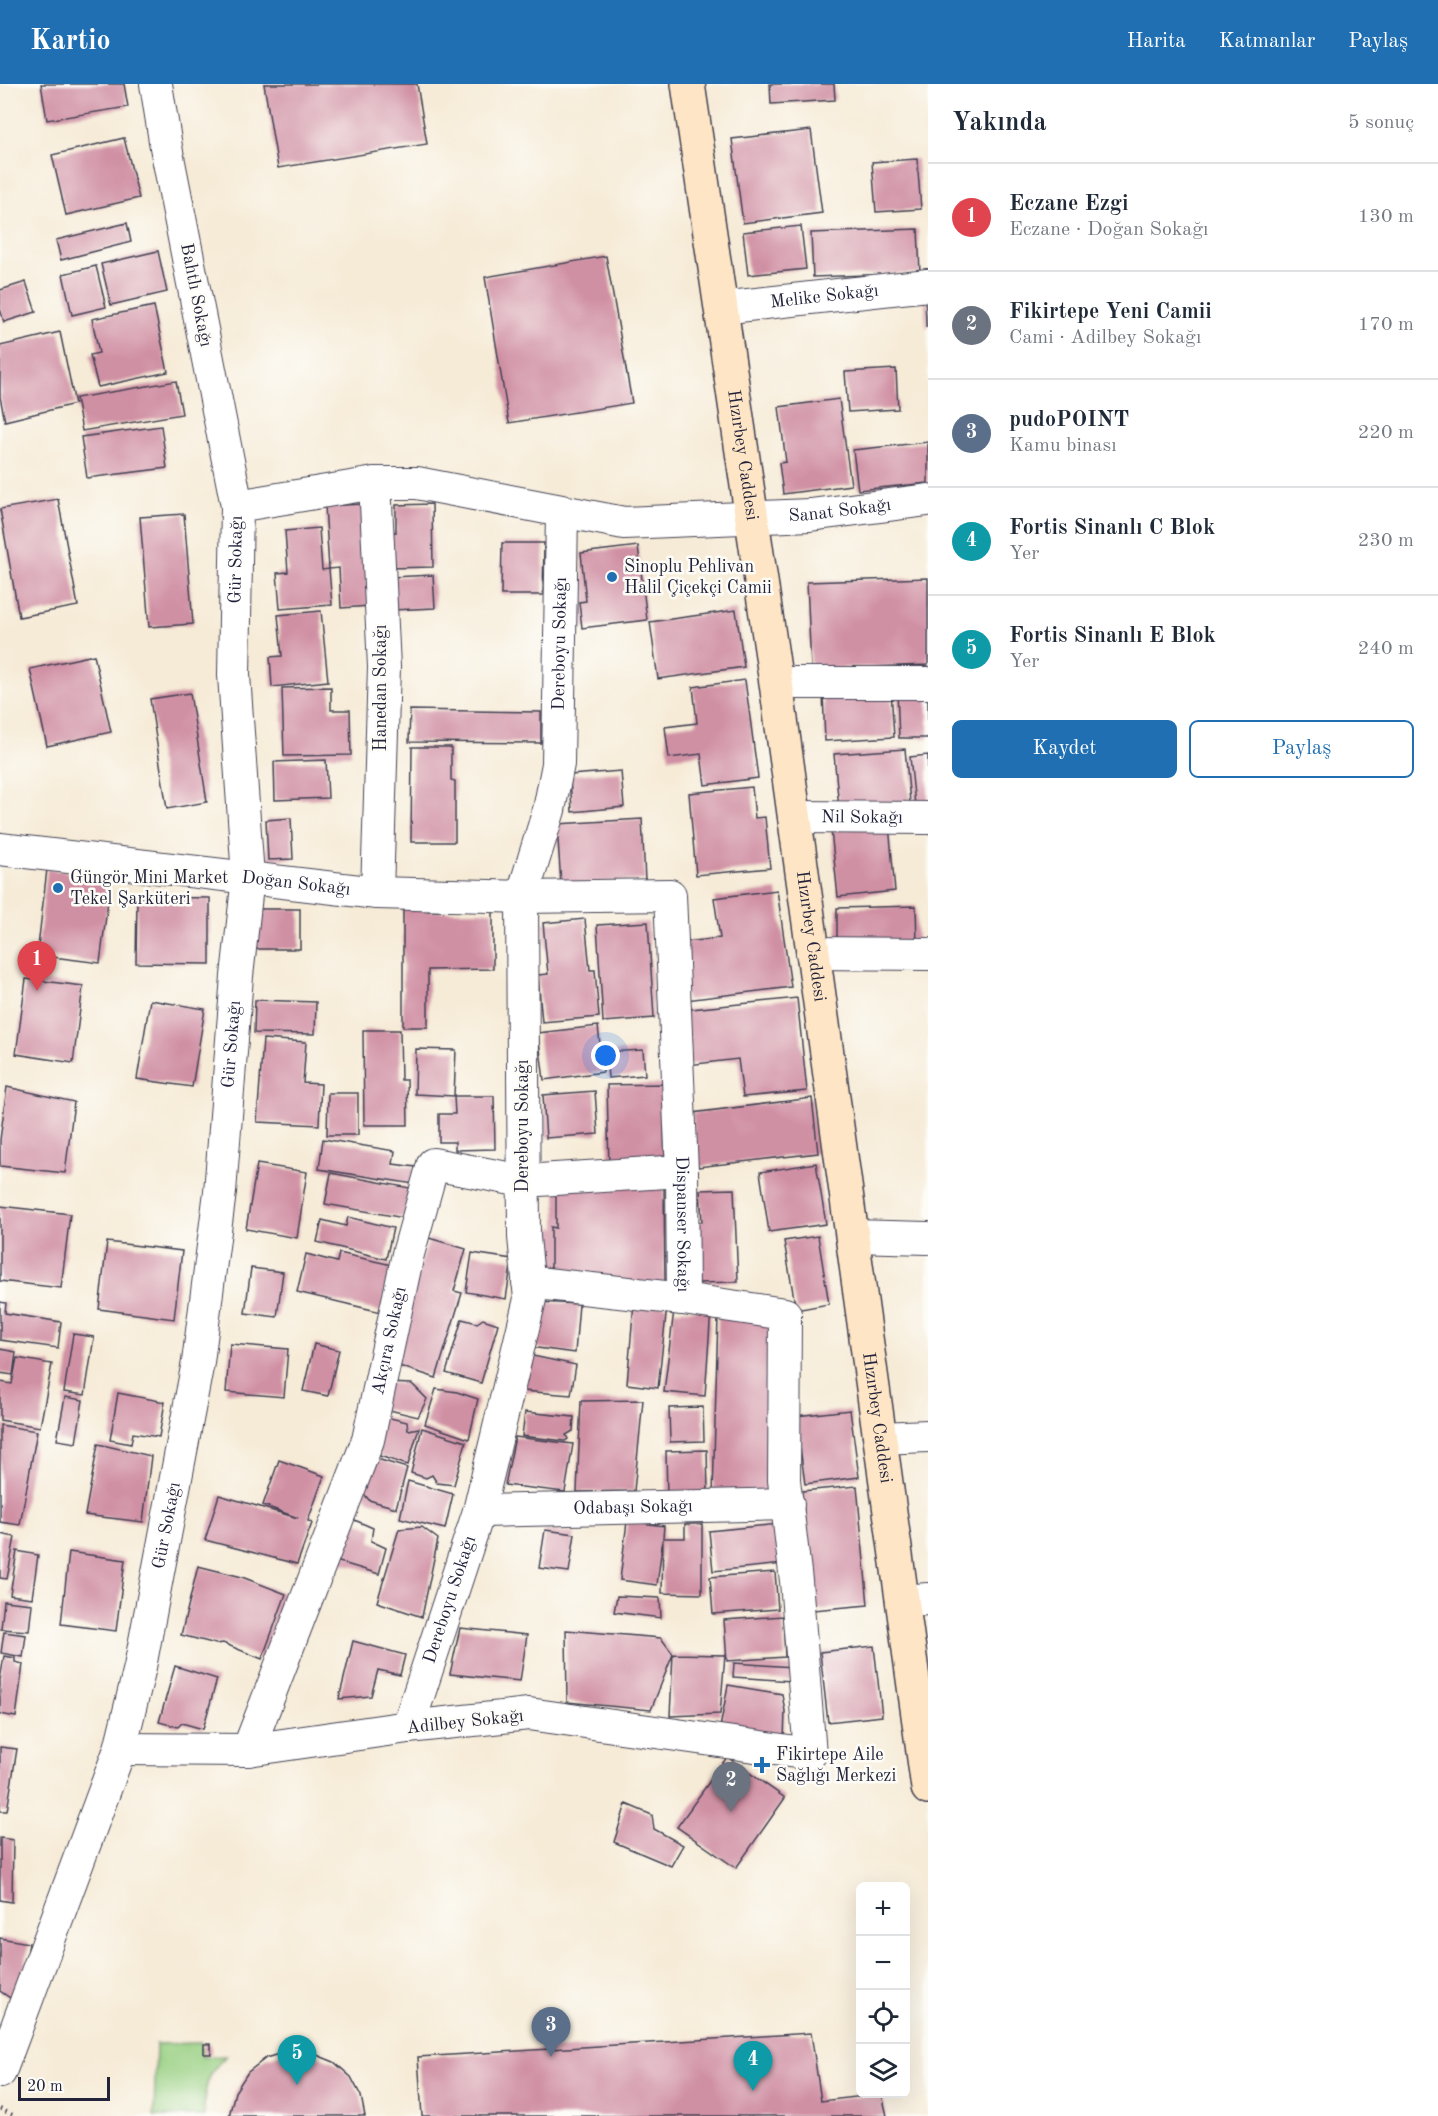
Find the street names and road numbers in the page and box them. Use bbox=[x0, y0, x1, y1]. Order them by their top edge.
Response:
street label: Bahtlı Sokağı bbox=[177, 242, 215, 348]
street label: Melike Sokağı bbox=[769, 282, 880, 311]
street label: Hızırbey Caddesi bbox=[724, 388, 761, 522]
street label: Sanat Sokağı bbox=[788, 496, 892, 525]
street label: Gür Sokağı bbox=[226, 515, 246, 604]
street label: Dereboyu Sokağı bbox=[550, 577, 570, 711]
street label: Hanedan Sokağı bbox=[372, 624, 390, 752]
street label: Nil Sokağı bbox=[821, 808, 903, 827]
street label: Doğan Sokağı bbox=[241, 868, 351, 899]
street label: Hızırbey Caddesi bbox=[793, 870, 829, 1003]
street label: Gür Sokağı bbox=[219, 1000, 244, 1089]
street label: Dereboyu Sokağı bbox=[514, 1059, 532, 1193]
street label: Dispanser Sokağı bbox=[672, 1156, 692, 1292]
street label: Akçıra Sokağı bbox=[369, 1285, 410, 1396]
street label: Hızırbey Caddesi bbox=[859, 1351, 895, 1484]
street label: Gür Sokağı bbox=[150, 1480, 184, 1570]
street label: Odabaşı Sokağı bbox=[573, 1497, 693, 1518]
street label: Dereboyu Sokağı bbox=[420, 1533, 479, 1666]
street label: Adilbey Sokağı bbox=[405, 1707, 525, 1737]

